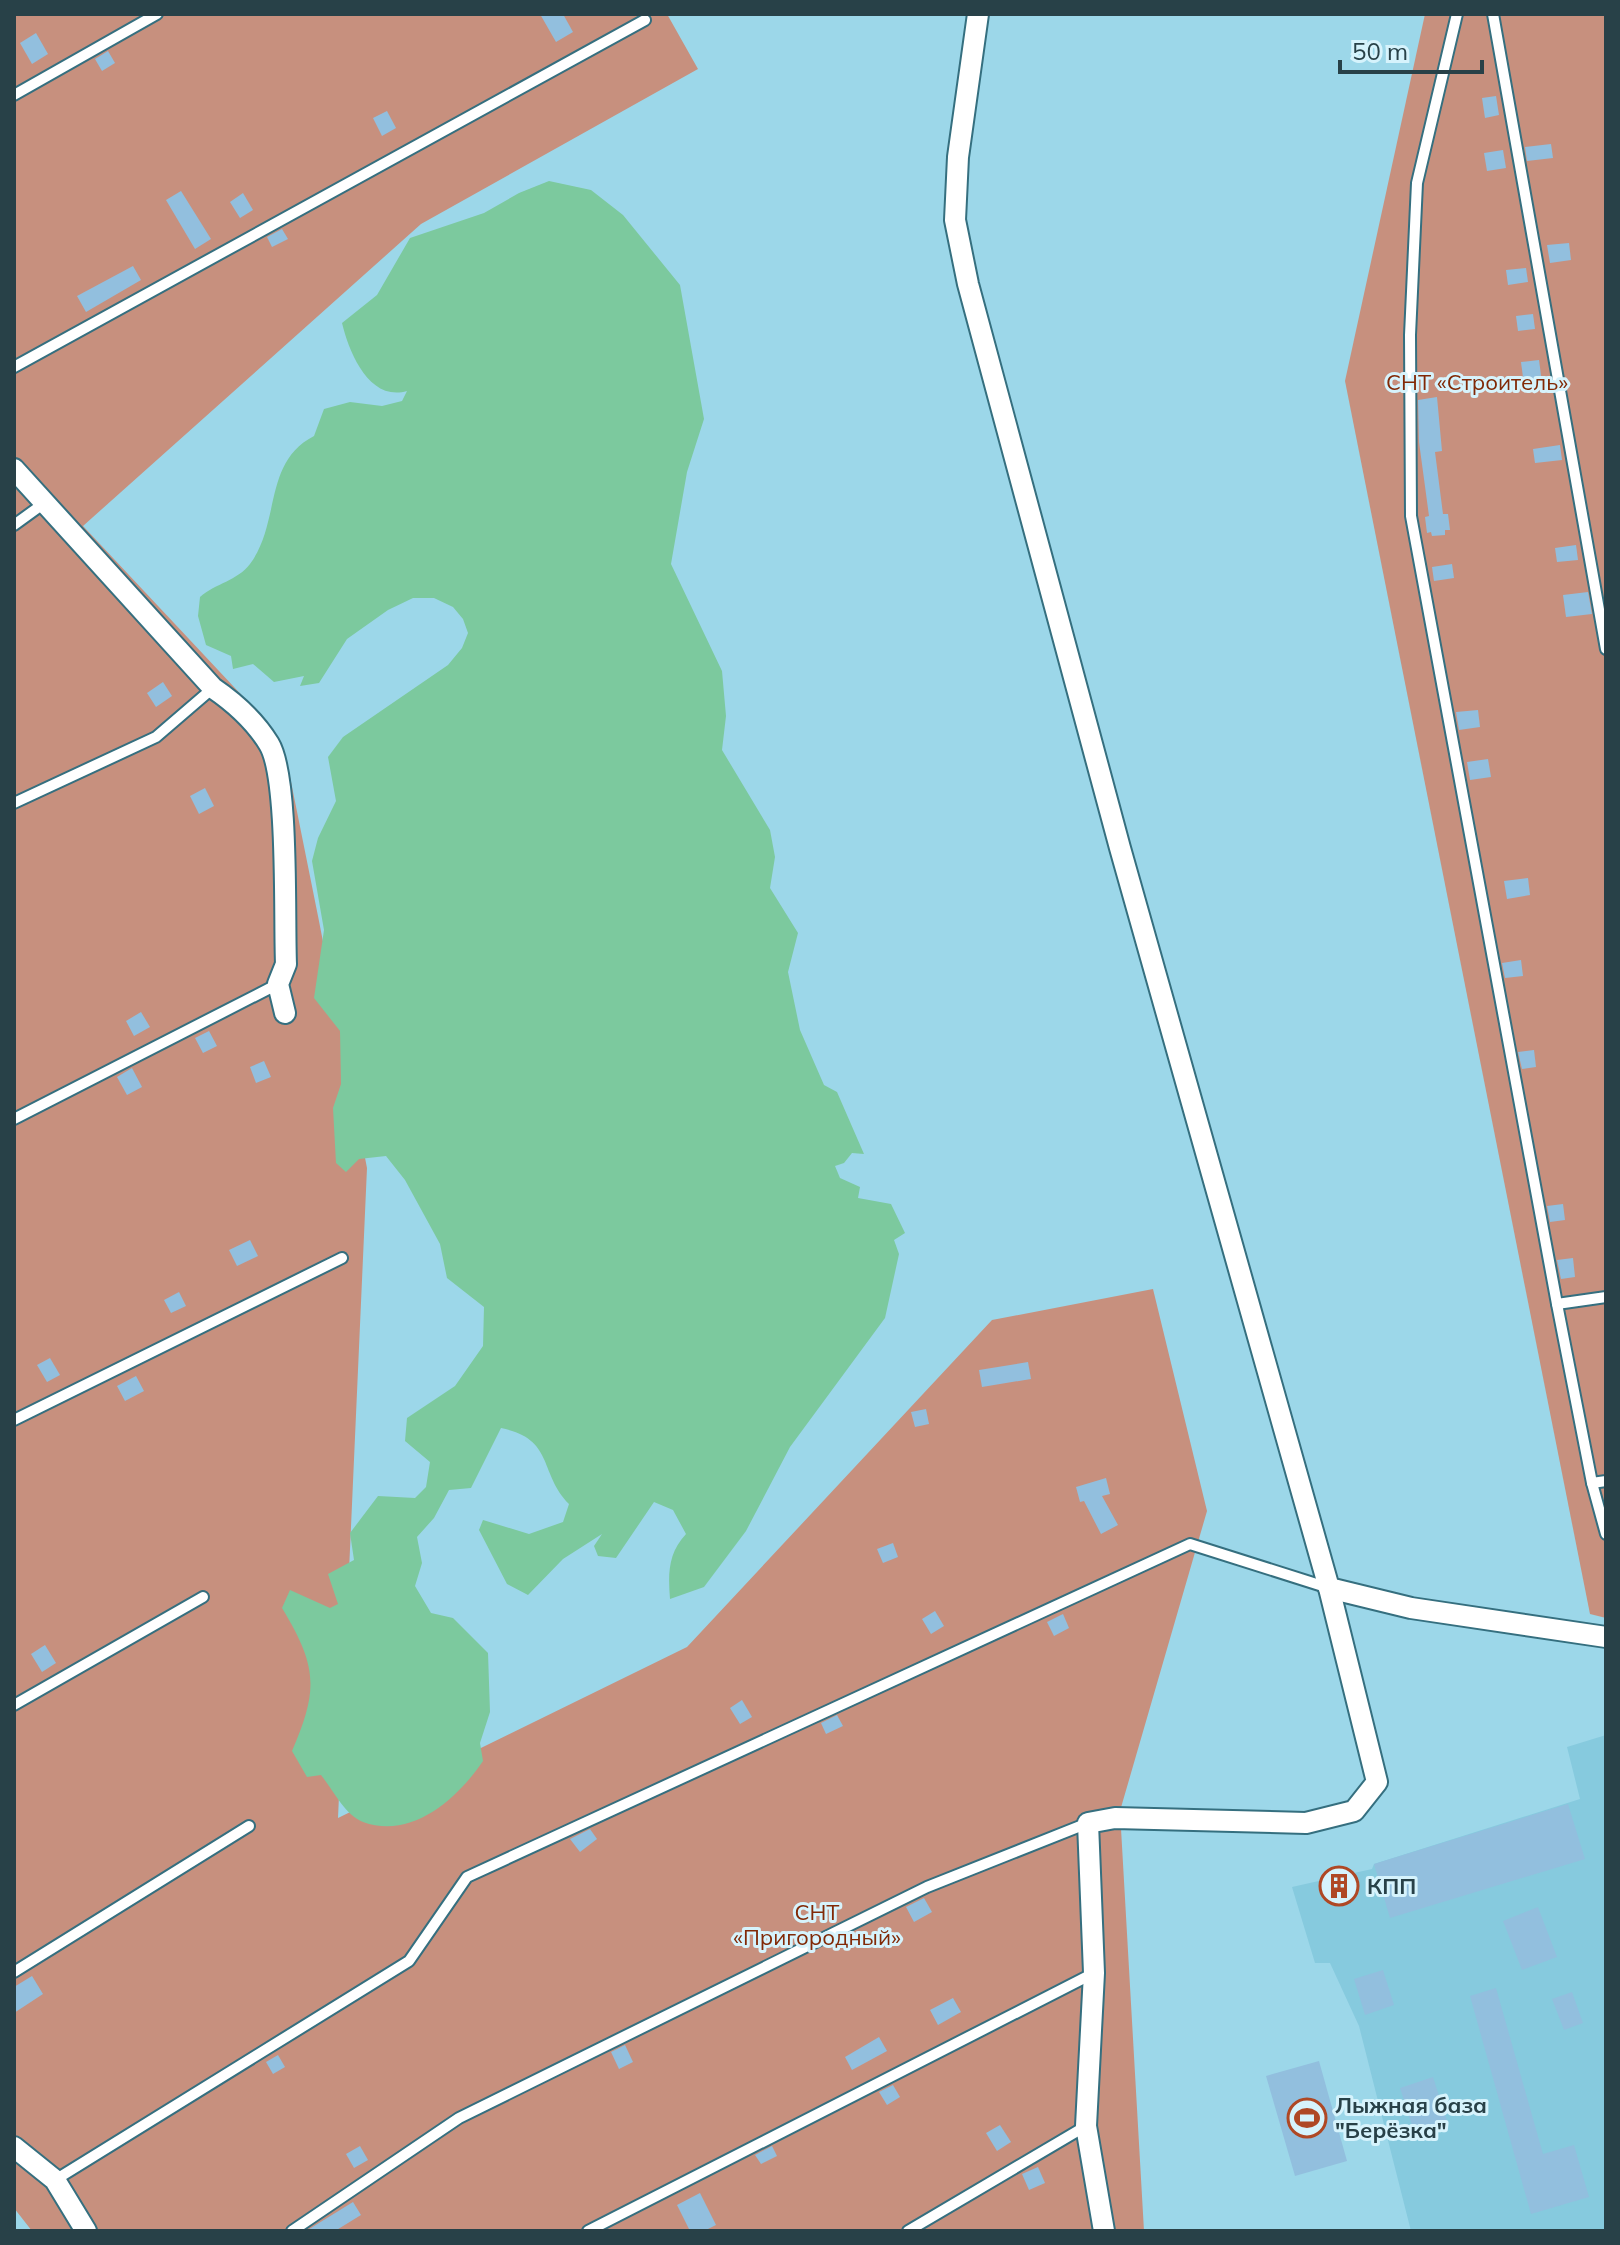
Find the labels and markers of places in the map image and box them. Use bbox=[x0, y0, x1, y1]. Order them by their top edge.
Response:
building icon: КПП bbox=[1318, 1865, 1360, 1907]
place label: КПП bbox=[1367, 1872, 1416, 1900]
place label: Лыжная база "Берёзка" bbox=[1335, 2091, 1487, 2144]
sports icon: Лыжная база "Берёзка" bbox=[1286, 2097, 1328, 2139]

